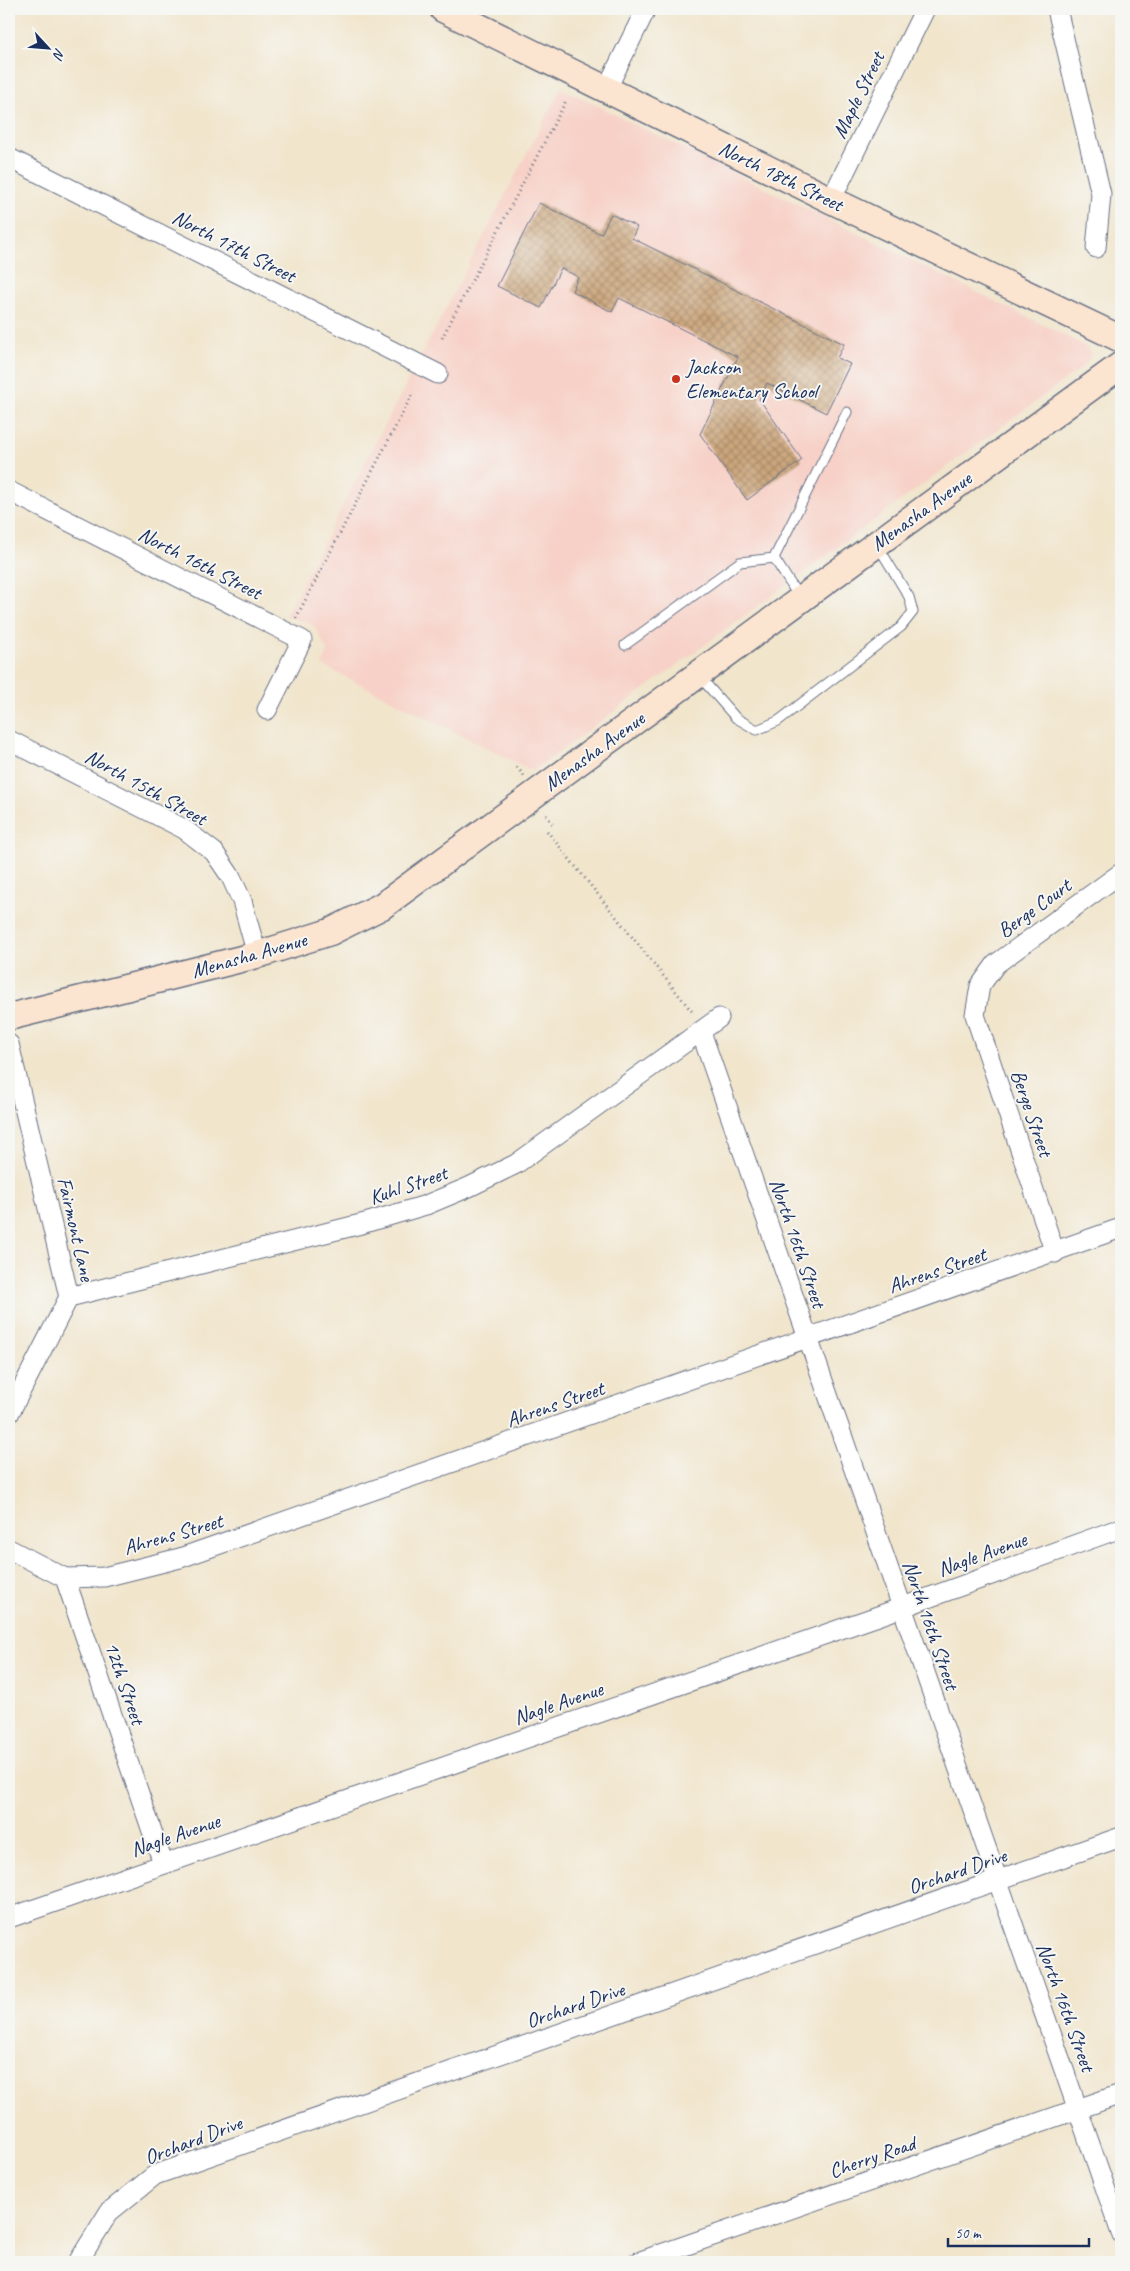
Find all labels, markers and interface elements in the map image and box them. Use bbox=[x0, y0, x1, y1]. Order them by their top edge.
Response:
north arrow bbox=[22, 22, 72, 72]
text: N bbox=[49, 46, 69, 63]
street label: Maple Street bbox=[826, 46, 891, 142]
street label: North 18th Street bbox=[715, 135, 849, 218]
street label: North 17th Street bbox=[168, 204, 302, 289]
place label: Jackson Elementary School bbox=[685, 354, 821, 404]
marker: Jackson Elementary School bbox=[670, 373, 682, 385]
street label: Menasha Avenue bbox=[865, 465, 978, 556]
street label: North 16th Street bbox=[134, 521, 268, 606]
street label: Menasha Avenue bbox=[538, 705, 651, 796]
street label: North 15th Street bbox=[81, 743, 213, 832]
street label: Berge Court bbox=[992, 871, 1077, 943]
street label: Menasha Avenue bbox=[188, 926, 311, 984]
street label: Berge Street bbox=[1005, 1066, 1060, 1162]
street label: Kuhl Street bbox=[366, 1159, 452, 1210]
street label: Fairmont Lane bbox=[51, 1175, 101, 1285]
street label: North 16th Street bbox=[764, 1175, 833, 1313]
street label: Ahrens Street bbox=[885, 1240, 991, 1299]
street label: Ahrens Street bbox=[503, 1374, 609, 1433]
street label: Ahrens Street bbox=[121, 1507, 227, 1561]
street label: Nagle Avenue bbox=[934, 1526, 1031, 1582]
street label: North 16th Street bbox=[897, 1557, 966, 1695]
street label: 12th Street bbox=[99, 1638, 152, 1730]
street label: Nagle Avenue bbox=[510, 1675, 607, 1730]
street label: Nagle Avenue bbox=[127, 1807, 224, 1862]
street label: Orchard Drive bbox=[904, 1842, 1011, 1900]
street label: North 16th Street bbox=[1031, 1939, 1102, 2077]
street label: Orchard Drive bbox=[522, 1976, 629, 2034]
street label: Orchard Drive bbox=[141, 2109, 247, 2170]
street label: Cherry Road bbox=[826, 2129, 922, 2184]
scale bar bbox=[948, 2216, 1089, 2248]
text: 50 m bbox=[955, 2224, 982, 2243]

